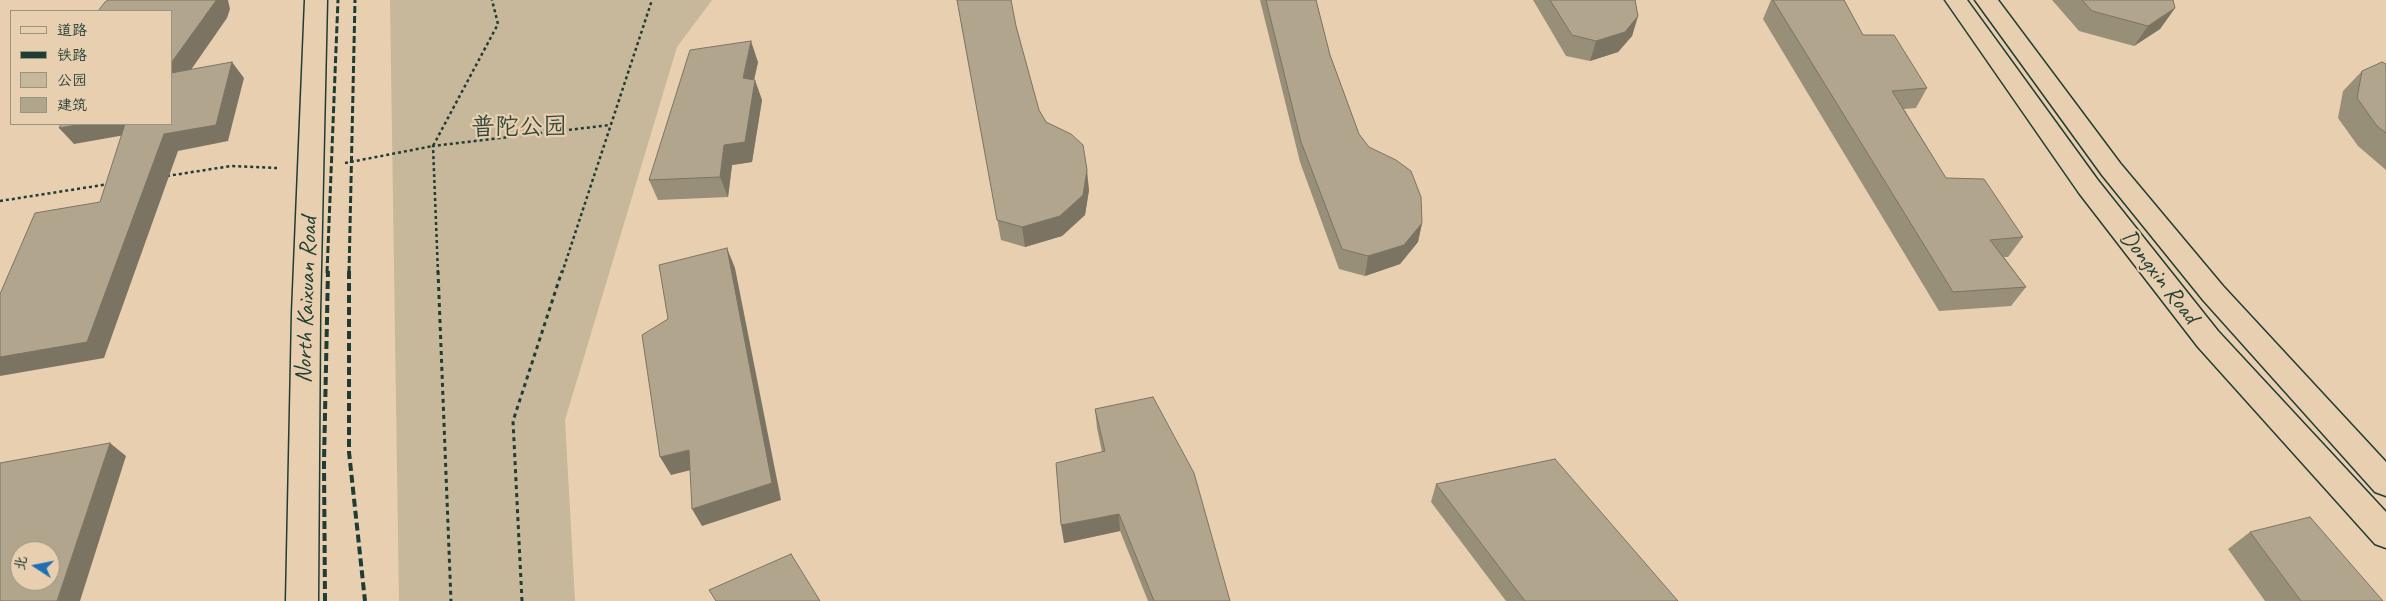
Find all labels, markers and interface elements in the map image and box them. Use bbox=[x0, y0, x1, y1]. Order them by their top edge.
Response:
legend bbox=[10, 10, 172, 125]
text: 道路 bbox=[57, 21, 87, 40]
text: 铁路 bbox=[57, 46, 87, 65]
text: 公园 bbox=[57, 71, 87, 90]
text: 建筑 bbox=[57, 96, 87, 115]
park label: 普陀公园 bbox=[471, 114, 567, 142]
street label: North Kaixuan Road bbox=[290, 216, 324, 384]
street label: Dongxin Road bbox=[2113, 224, 2205, 330]
north arrow bbox=[10, 541, 60, 591]
text: 北 bbox=[11, 555, 30, 572]

